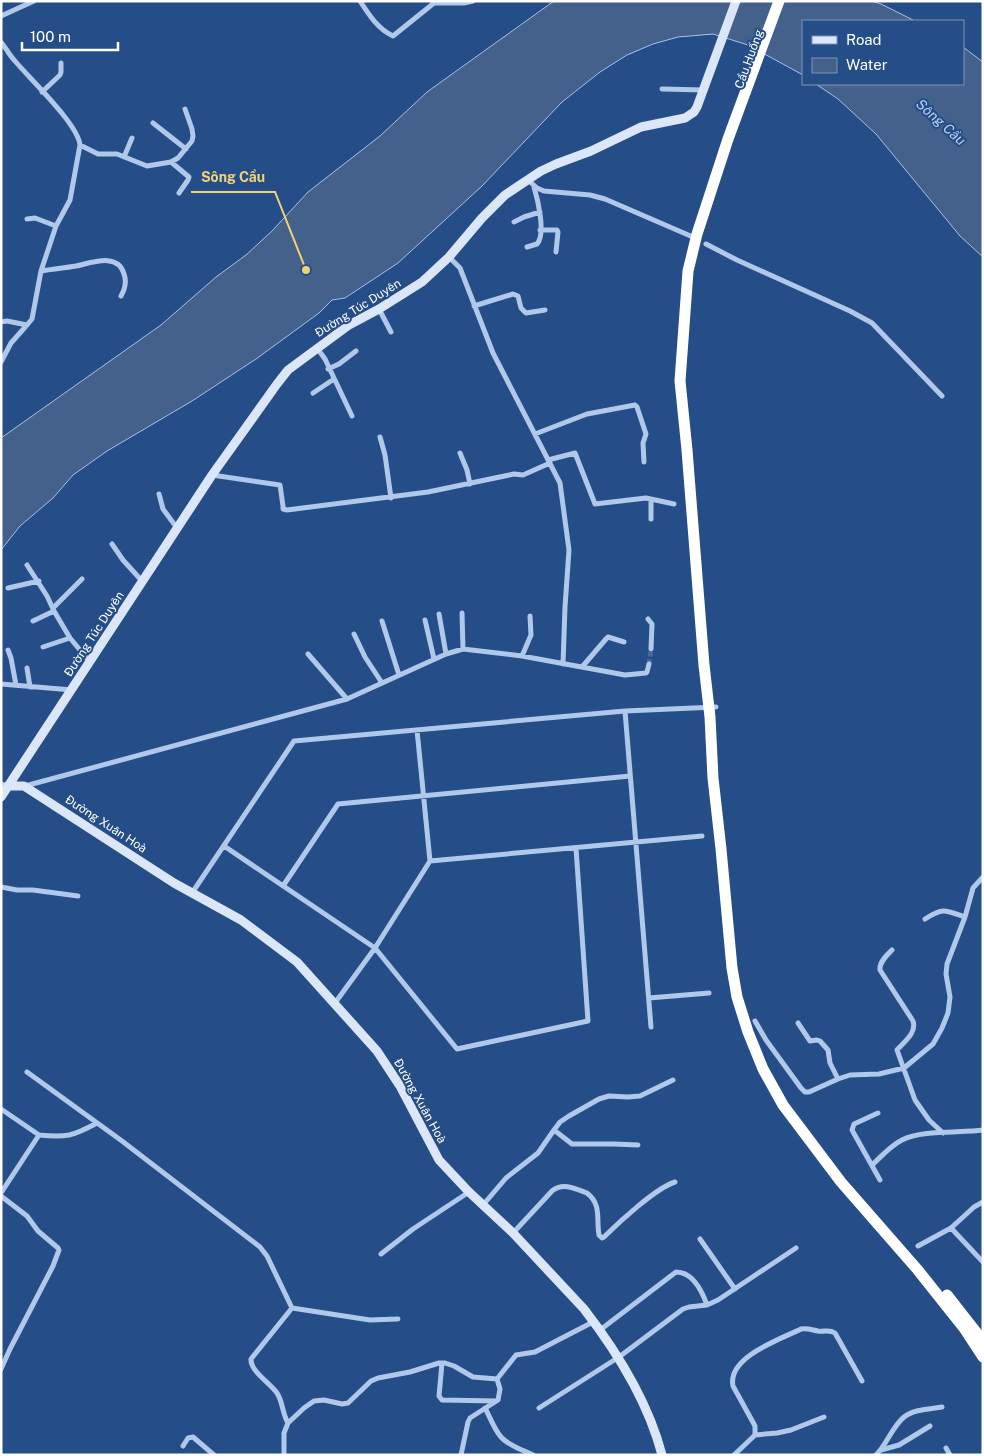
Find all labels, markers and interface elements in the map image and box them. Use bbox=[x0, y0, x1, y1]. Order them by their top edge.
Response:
scale bar bbox=[22, 20, 119, 52]
legend bbox=[802, 20, 964, 85]
street label: Cầu Huống bbox=[732, 27, 766, 91]
text: 100 m bbox=[30, 28, 71, 45]
text: Road bbox=[846, 31, 882, 48]
text: Water bbox=[846, 56, 888, 73]
water label: Sông Cầu bbox=[913, 96, 969, 148]
callout: Sông Cầu bbox=[191, 163, 275, 192]
text: Sông Cầu bbox=[201, 169, 265, 185]
street label: Đường Túc Duyên bbox=[312, 276, 404, 340]
street label: Đường Túc Duyên bbox=[61, 589, 127, 679]
street label: Đường Xuân Hoà bbox=[63, 792, 149, 856]
street label: Đường Xuân Hoà bbox=[391, 1056, 449, 1146]

